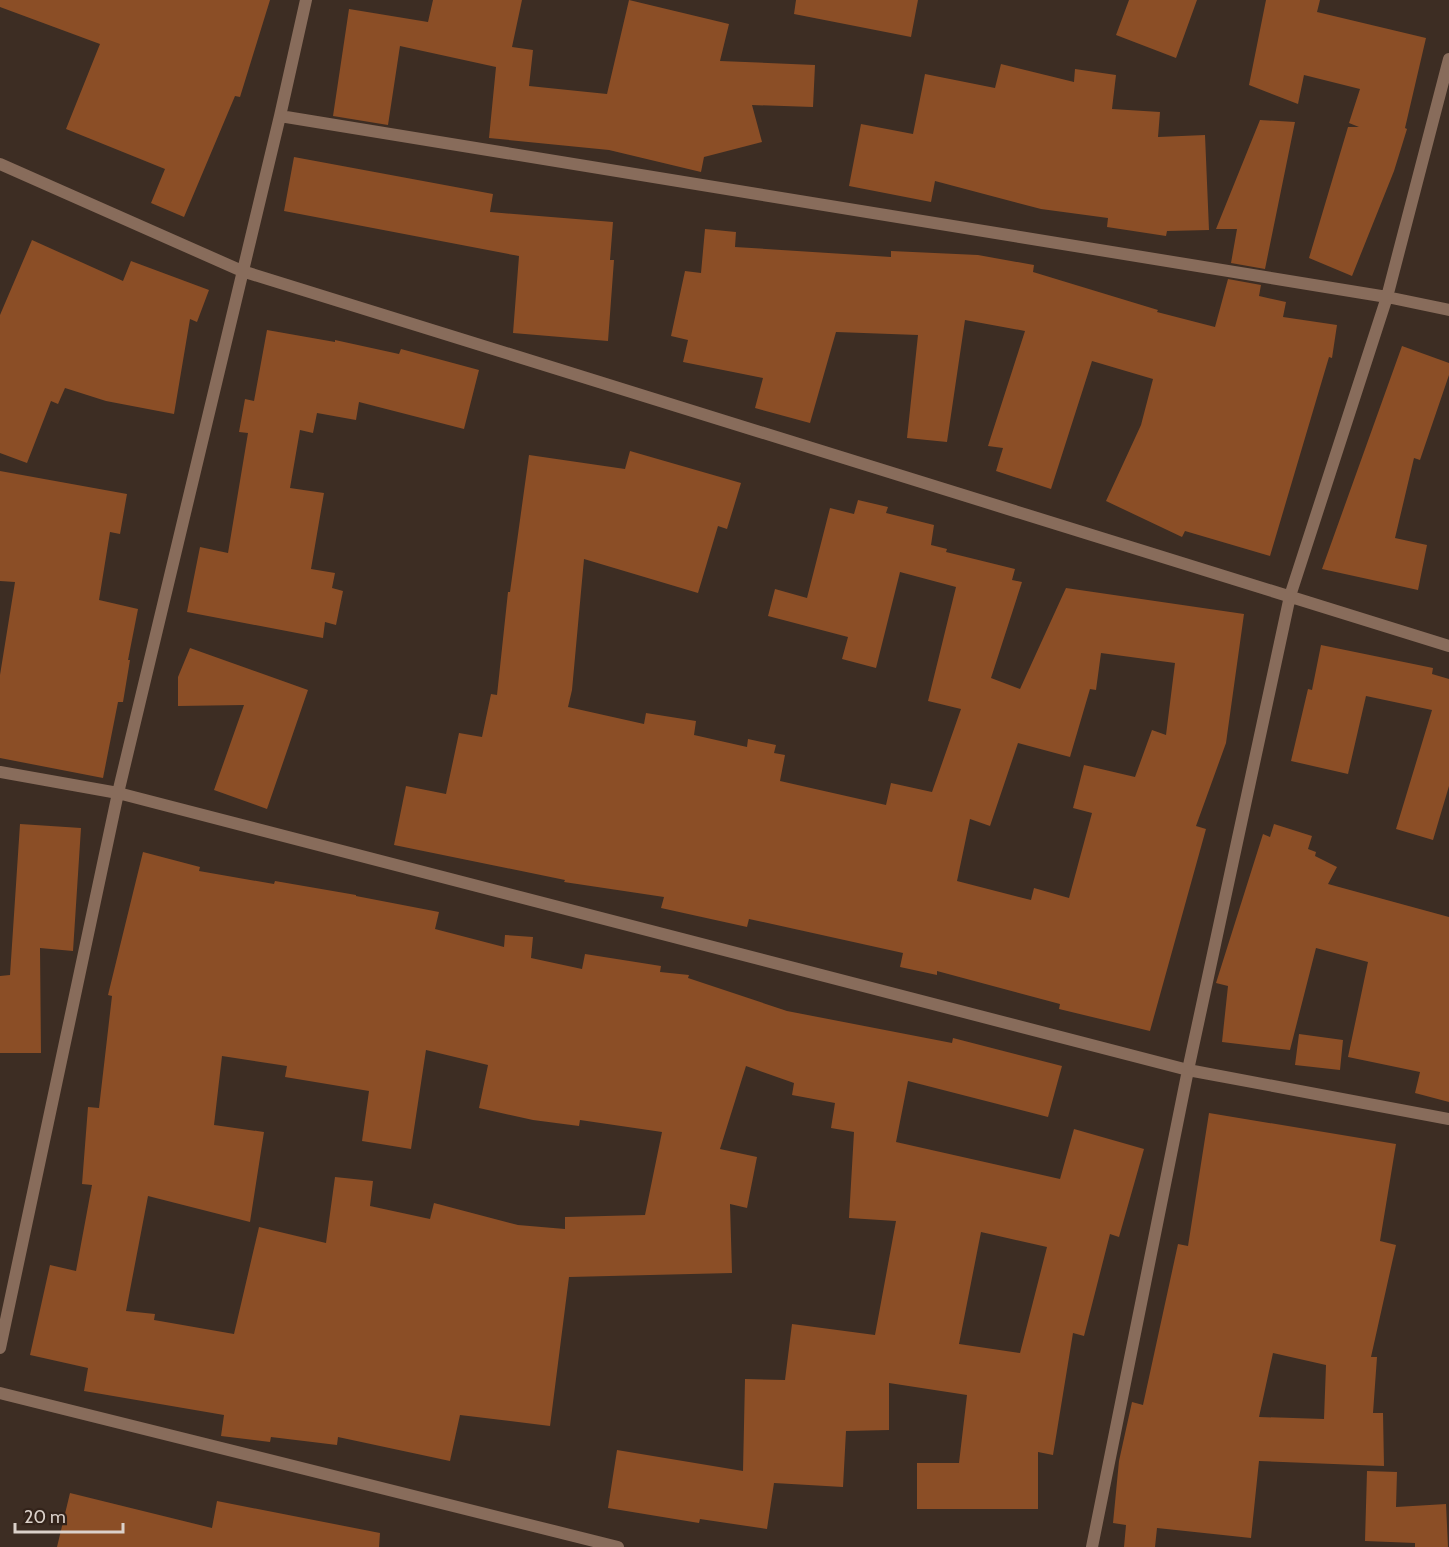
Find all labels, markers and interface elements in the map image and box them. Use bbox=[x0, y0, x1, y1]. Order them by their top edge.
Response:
scale bar bbox=[15, 1496, 123, 1534]
text: 20 m bbox=[24, 1506, 66, 1528]

